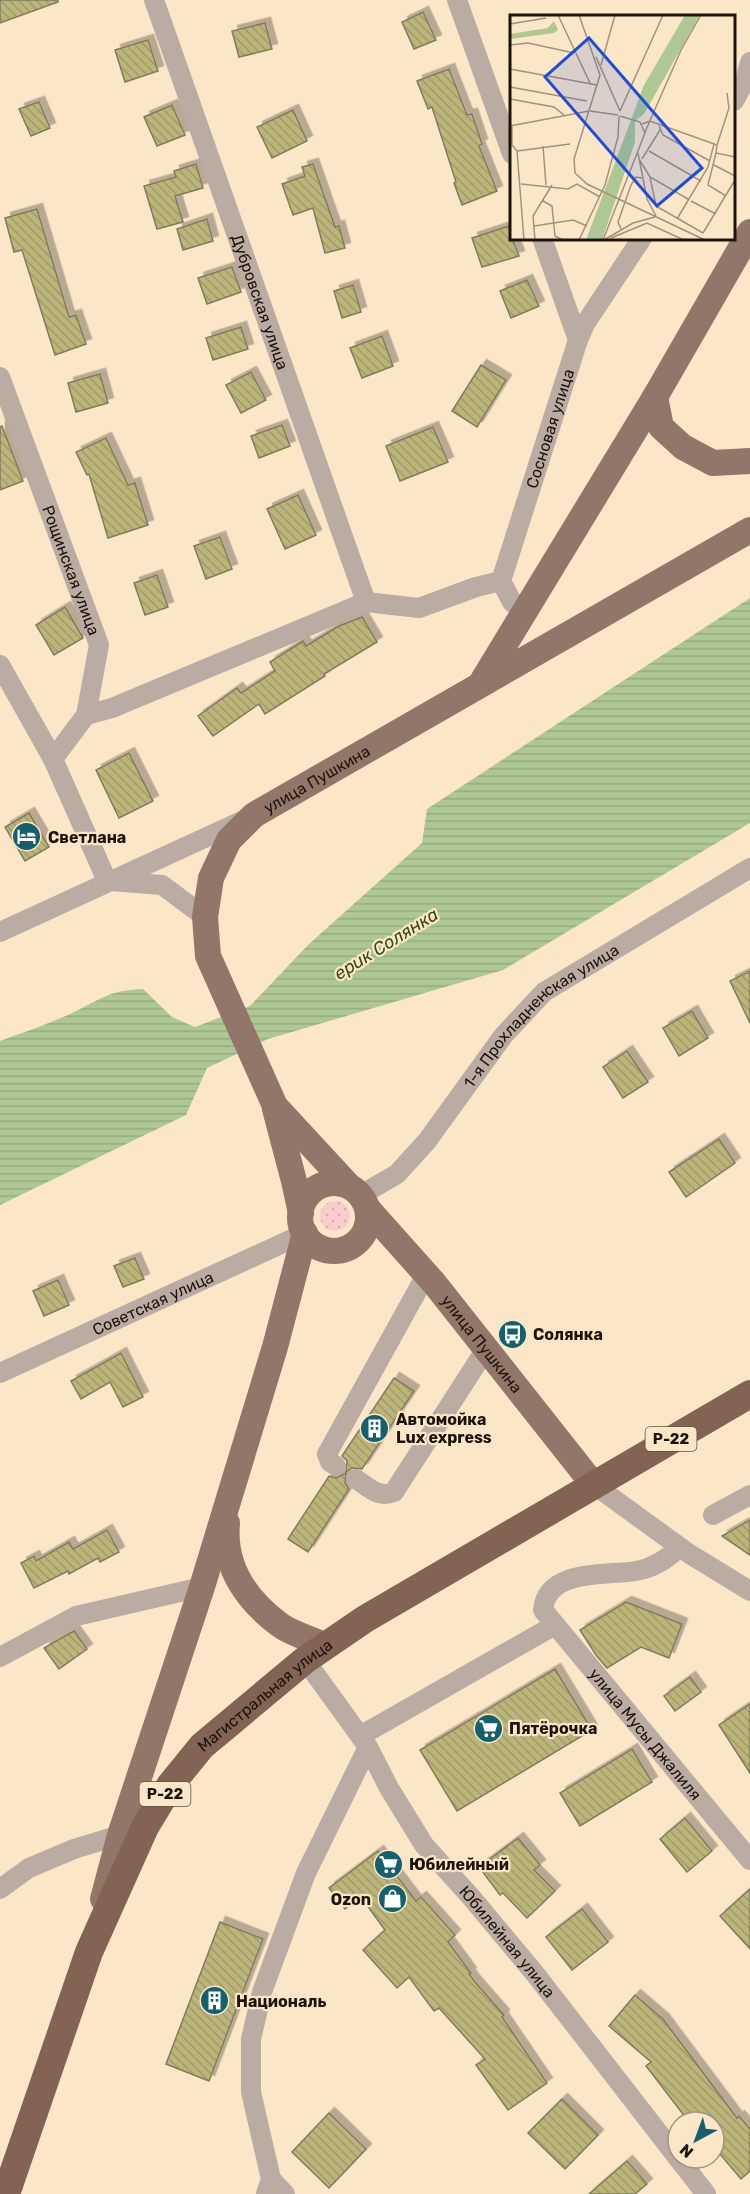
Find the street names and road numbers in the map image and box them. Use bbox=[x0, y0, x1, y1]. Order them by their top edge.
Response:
street label: Дубровская улица bbox=[228, 232, 293, 372]
street label: Сосновая улица bbox=[522, 366, 578, 491]
street label: Рощинская улица bbox=[39, 503, 104, 638]
street label: улица Пушкина bbox=[260, 741, 373, 817]
street label: 1-я Прохладненская улица bbox=[459, 940, 622, 1091]
street label: Советская улица bbox=[89, 1267, 216, 1339]
street label: улица Пушкина bbox=[437, 1291, 527, 1397]
road number: Р-22 bbox=[646, 1427, 696, 1451]
street label: Магистральная улица bbox=[193, 1635, 336, 1755]
street label: улица Мусы Джалиля bbox=[586, 1664, 706, 1804]
road number: Р-22 bbox=[140, 1782, 190, 1806]
street label: Юбилейная улица bbox=[456, 1882, 559, 2001]

